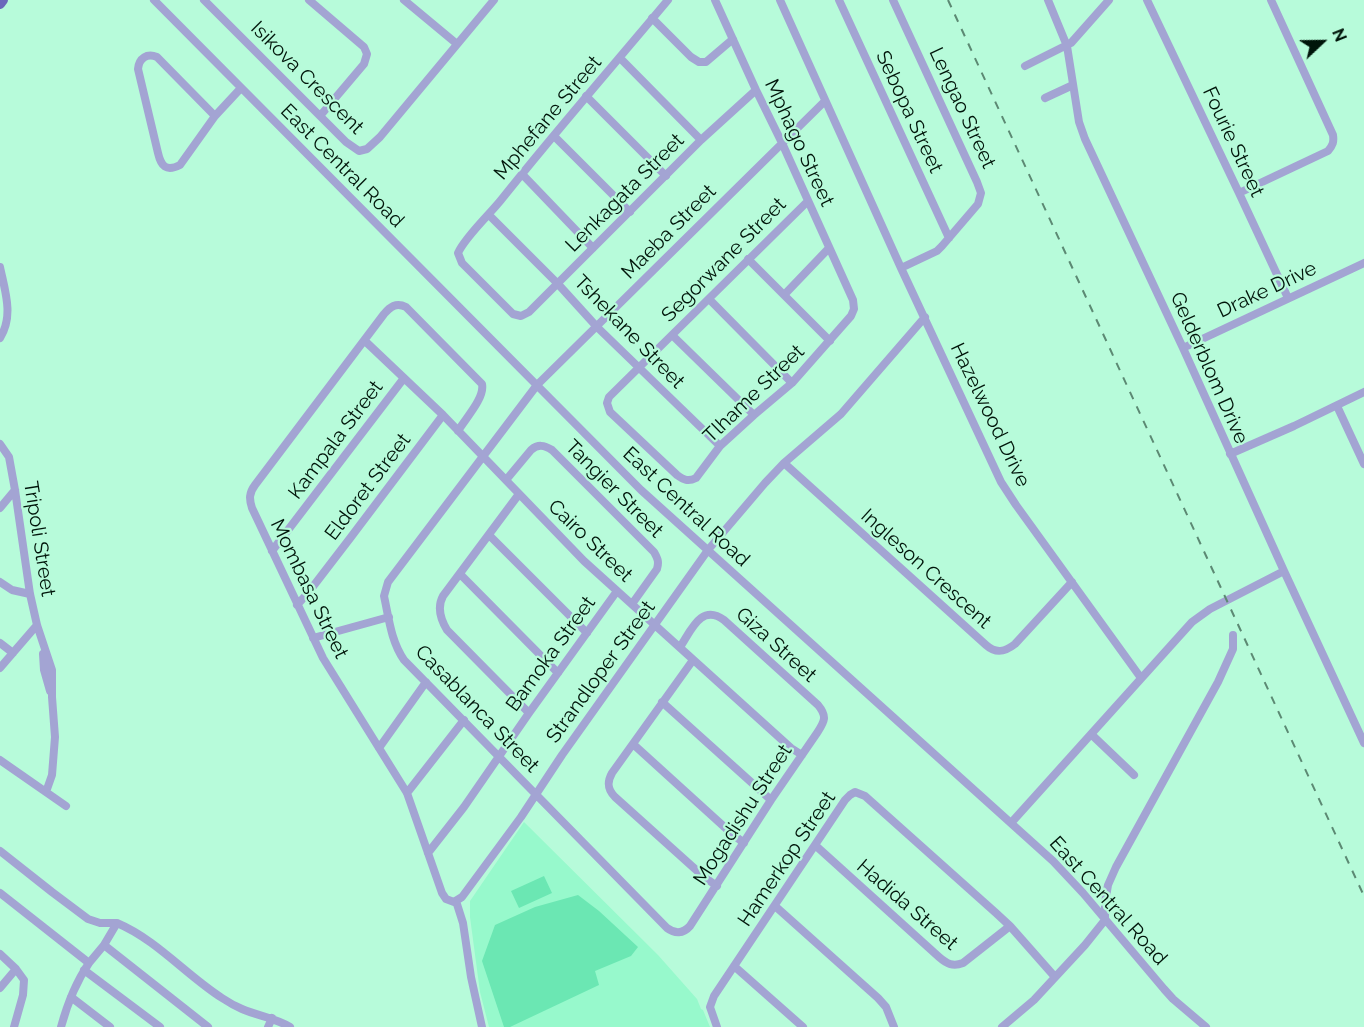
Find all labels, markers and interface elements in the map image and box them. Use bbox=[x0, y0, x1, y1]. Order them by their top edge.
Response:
north arrow bbox=[1292, 12, 1352, 72]
street label: Isikova Crescent bbox=[246, 17, 368, 139]
text: N bbox=[1328, 26, 1350, 44]
street label: Lengao Street bbox=[924, 44, 1000, 172]
street label: Sebopa Street bbox=[870, 47, 948, 177]
street label: Mphefane Street bbox=[489, 51, 607, 185]
street label: Mphago Street bbox=[759, 76, 839, 210]
street label: Fourie Street bbox=[1197, 83, 1269, 201]
street label: East Central Road bbox=[275, 99, 409, 233]
street label: Lenkagata Street bbox=[561, 129, 689, 257]
street label: Maeba Street bbox=[617, 180, 721, 284]
street label: Segorwane Street bbox=[657, 193, 791, 327]
street label: Drake Drive bbox=[1214, 257, 1320, 323]
street label: Tshekane Street bbox=[569, 270, 689, 394]
street label: Gelderblom Drive bbox=[1165, 288, 1253, 448]
street label: Hazelwood Drive bbox=[945, 339, 1035, 491]
street label: Tlhame Street bbox=[699, 340, 809, 448]
street label: Kampala Street bbox=[284, 376, 388, 504]
street label: Eldoret Street bbox=[320, 429, 416, 545]
street label: Tangier Street bbox=[560, 435, 668, 543]
street label: East Central Road bbox=[618, 442, 754, 572]
street label: Tripoli Street bbox=[18, 480, 60, 598]
street label: Cairo Street bbox=[543, 495, 637, 587]
street label: Ingleson Crescent bbox=[856, 504, 996, 634]
street label: Mombasa Street bbox=[265, 515, 353, 663]
street label: Bamoka Street bbox=[501, 592, 601, 716]
street label: Strandloper Street bbox=[541, 596, 661, 748]
street label: Giza Street bbox=[731, 603, 821, 687]
street label: Casablanca Street bbox=[410, 640, 544, 778]
street label: Mogadishu Street bbox=[689, 740, 797, 890]
street label: Hamerkop Street bbox=[733, 787, 841, 931]
street label: East Central Road bbox=[1044, 832, 1172, 970]
street label: Hadida Street bbox=[851, 855, 963, 955]

